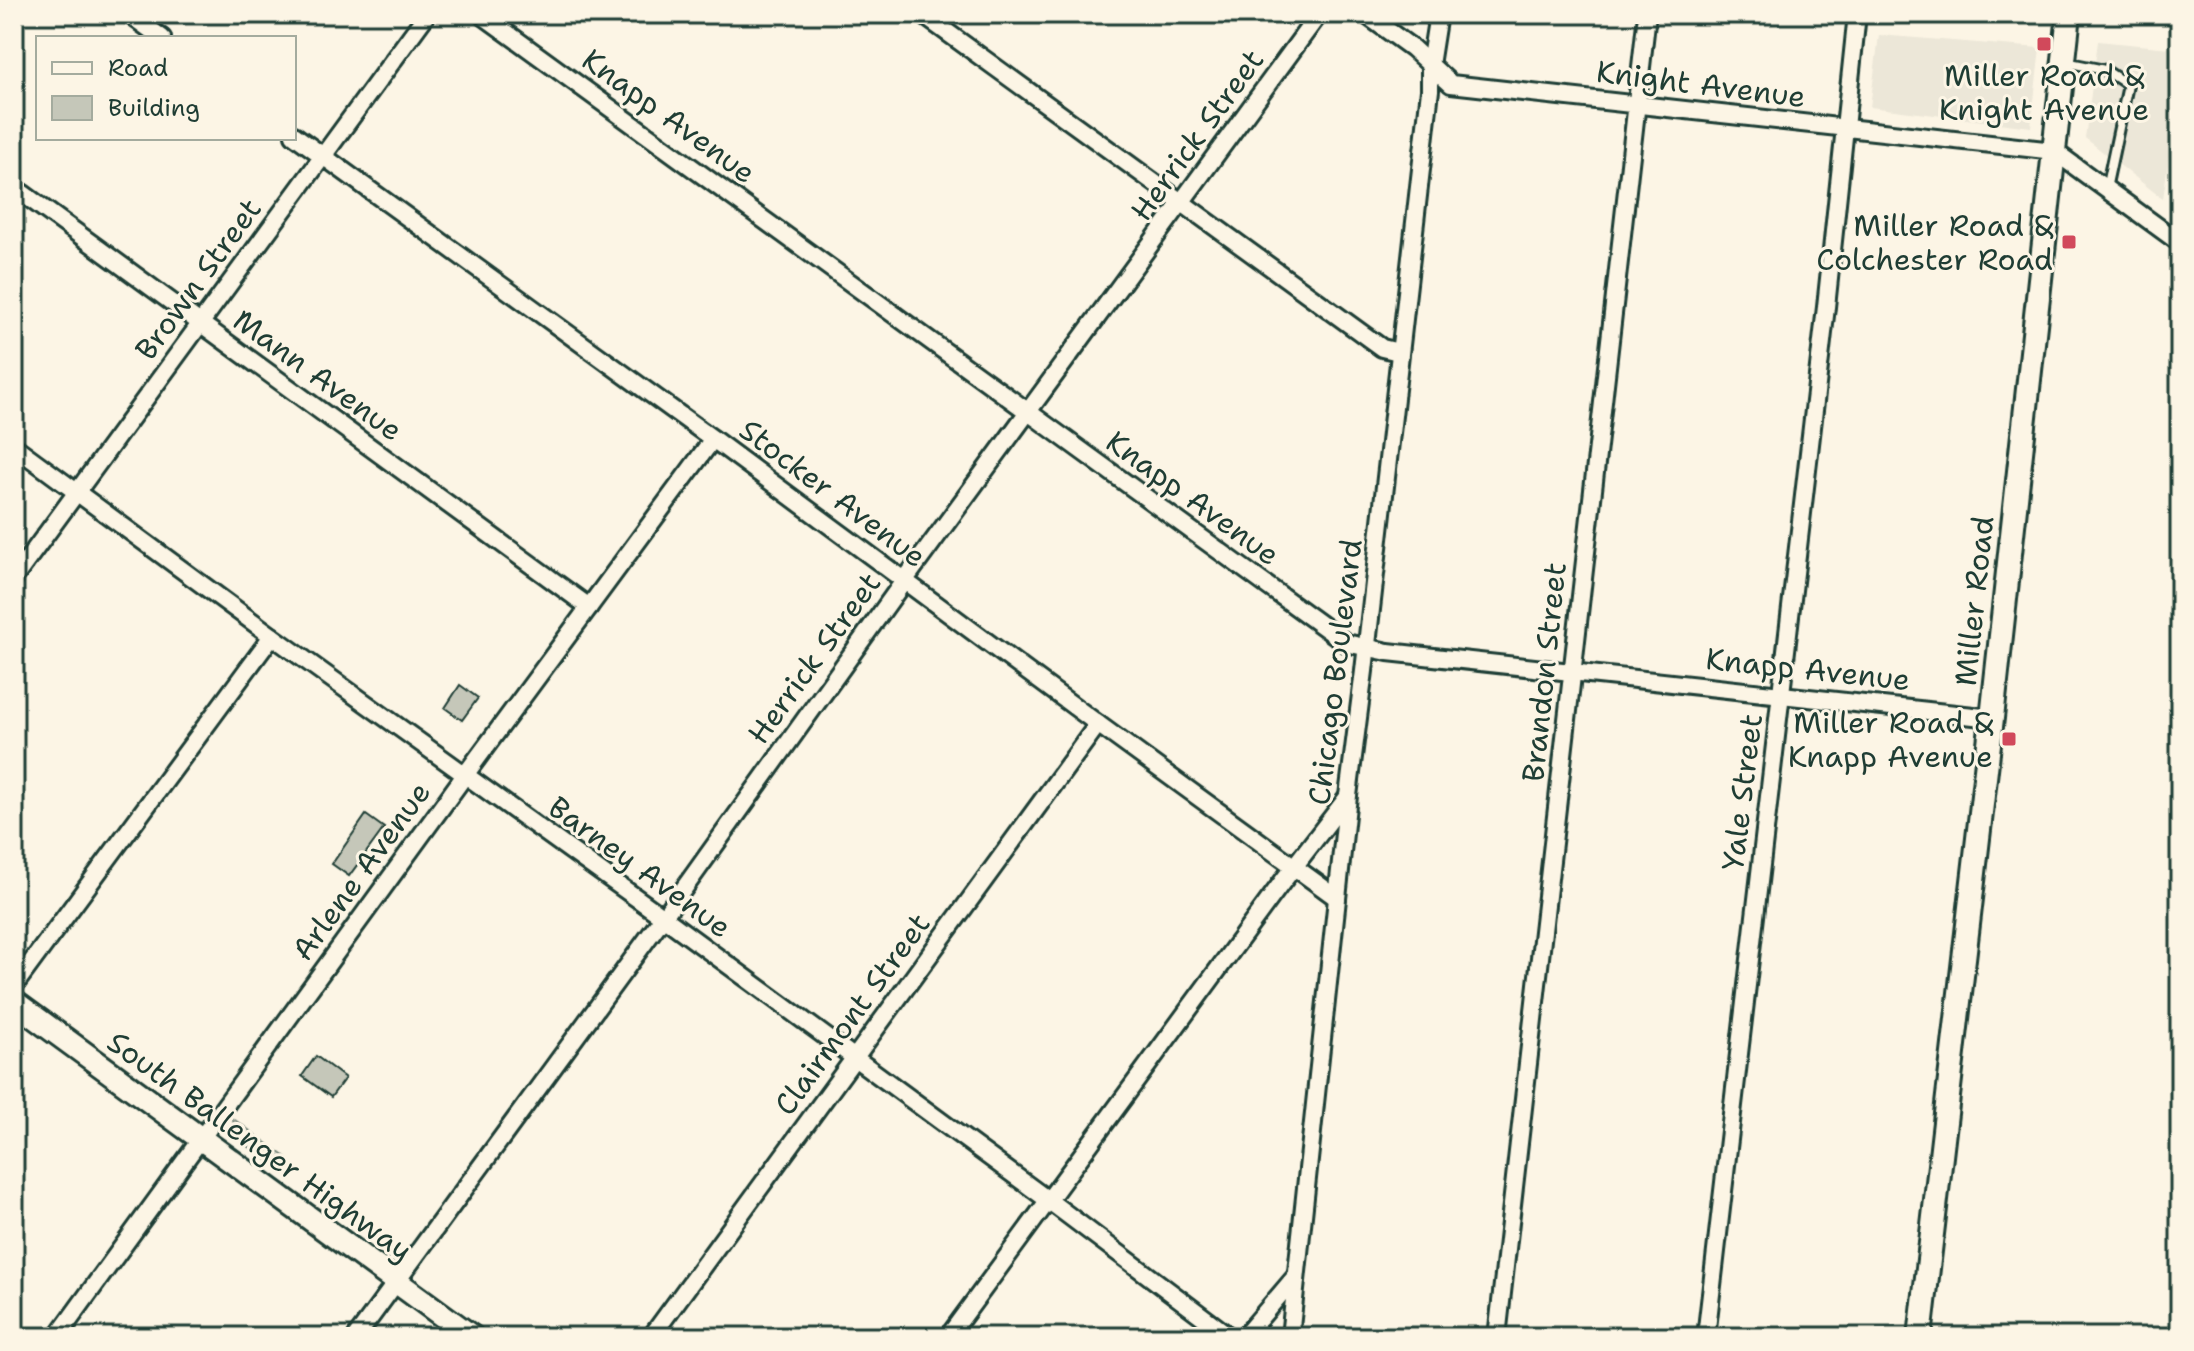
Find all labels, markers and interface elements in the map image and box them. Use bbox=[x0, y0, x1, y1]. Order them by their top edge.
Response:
marker: Miller Road & Knight Avenue bbox=[2035, 35, 2053, 53]
legend bbox=[36, 36, 296, 140]
street label: Knapp Avenue bbox=[574, 39, 764, 193]
street label: Herrick Street bbox=[1121, 41, 1273, 229]
street label: Knight Avenue bbox=[1594, 51, 1808, 117]
text: Road bbox=[108, 52, 168, 84]
place label: Miller Road & Knight Avenue bbox=[1939, 55, 2149, 130]
text: Building bbox=[108, 92, 200, 124]
street label: Brown Street bbox=[125, 190, 271, 368]
place label: Miller Road & Colchester Road bbox=[1816, 205, 2054, 280]
marker: Miller Road & Colchester Road bbox=[2060, 233, 2078, 251]
street label: Mann Avenue bbox=[225, 300, 411, 450]
street label: Stocker Avenue bbox=[731, 409, 935, 577]
street label: Knapp Avenue bbox=[1098, 421, 1288, 575]
street label: Miller Road bbox=[1945, 514, 2003, 688]
street label: Chicago Boulevard bbox=[1298, 537, 1372, 807]
street label: Brandon Street bbox=[1512, 560, 1576, 784]
street label: Herrick Street bbox=[738, 564, 890, 752]
street label: Knapp Avenue bbox=[1704, 638, 1912, 700]
place label: Miller Road & Knapp Avenue bbox=[1788, 702, 1994, 777]
street label: Yale Street bbox=[1712, 711, 1772, 873]
marker: Miller Road & Knapp Avenue bbox=[2000, 730, 2018, 748]
street label: Arlene Avenue bbox=[282, 773, 440, 969]
street label: Barney Avenue bbox=[540, 787, 740, 947]
street label: Clairmont Street bbox=[765, 905, 939, 1123]
street label: South Ballenger Highway bbox=[99, 1021, 421, 1271]

